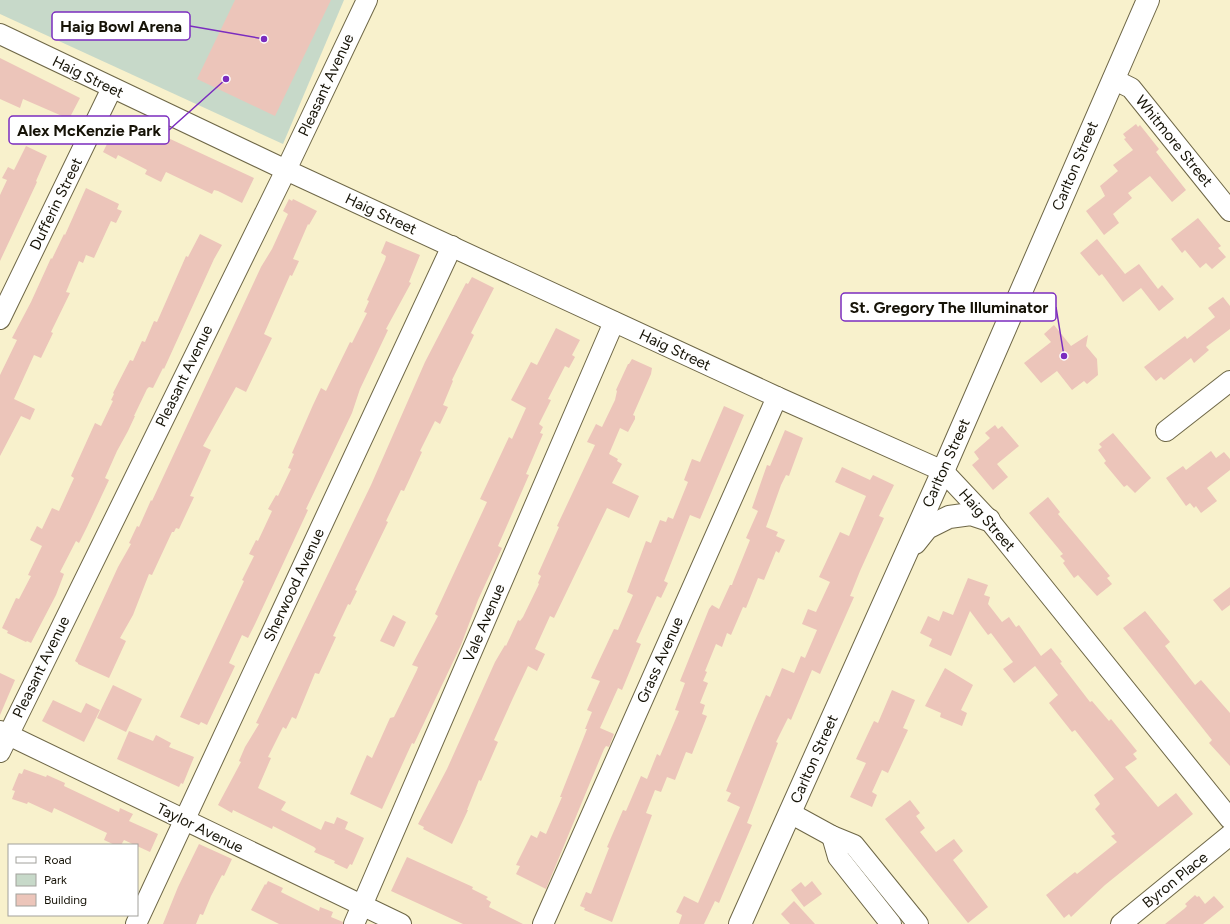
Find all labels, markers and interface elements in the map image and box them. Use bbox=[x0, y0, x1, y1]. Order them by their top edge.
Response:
callout: Haig Bowl Arena bbox=[52, 12, 190, 40]
text: Haig Bowl Arena bbox=[60, 17, 182, 36]
street label: Pleasant Avenue bbox=[294, 31, 358, 139]
street label: Haig Street bbox=[49, 52, 127, 102]
street label: Whitmore Street bbox=[1132, 92, 1217, 191]
callout: Alex McKenzie Park bbox=[9, 116, 169, 144]
street label: Carlton Street bbox=[1048, 118, 1102, 213]
text: Alex McKenzie Park bbox=[17, 121, 161, 140]
street label: Dufferin Street bbox=[26, 155, 86, 253]
street label: Haig Street bbox=[342, 190, 420, 239]
callout: St. Gregory The Illuminator bbox=[841, 293, 1056, 321]
text: St. Gregory The Illuminator bbox=[850, 298, 1048, 317]
street label: Pleasant Avenue bbox=[152, 322, 216, 430]
street label: Haig Street bbox=[636, 326, 714, 375]
street label: Carlton Street bbox=[918, 416, 974, 510]
street label: Haig Street bbox=[955, 485, 1019, 555]
street label: Sherwood Avenue bbox=[260, 525, 328, 645]
street label: Vale Avenue bbox=[459, 581, 509, 665]
street label: Pleasant Avenue bbox=[9, 613, 73, 721]
street label: Grass Avenue bbox=[633, 614, 687, 706]
street label: Carlton Street bbox=[786, 712, 842, 806]
street label: Taylor Avenue bbox=[154, 799, 246, 857]
legend bbox=[8, 844, 138, 916]
street label: Byron Place bbox=[1139, 848, 1211, 912]
text: Road bbox=[44, 853, 72, 867]
text: Park bbox=[44, 873, 67, 887]
text: Building bbox=[44, 893, 87, 907]

